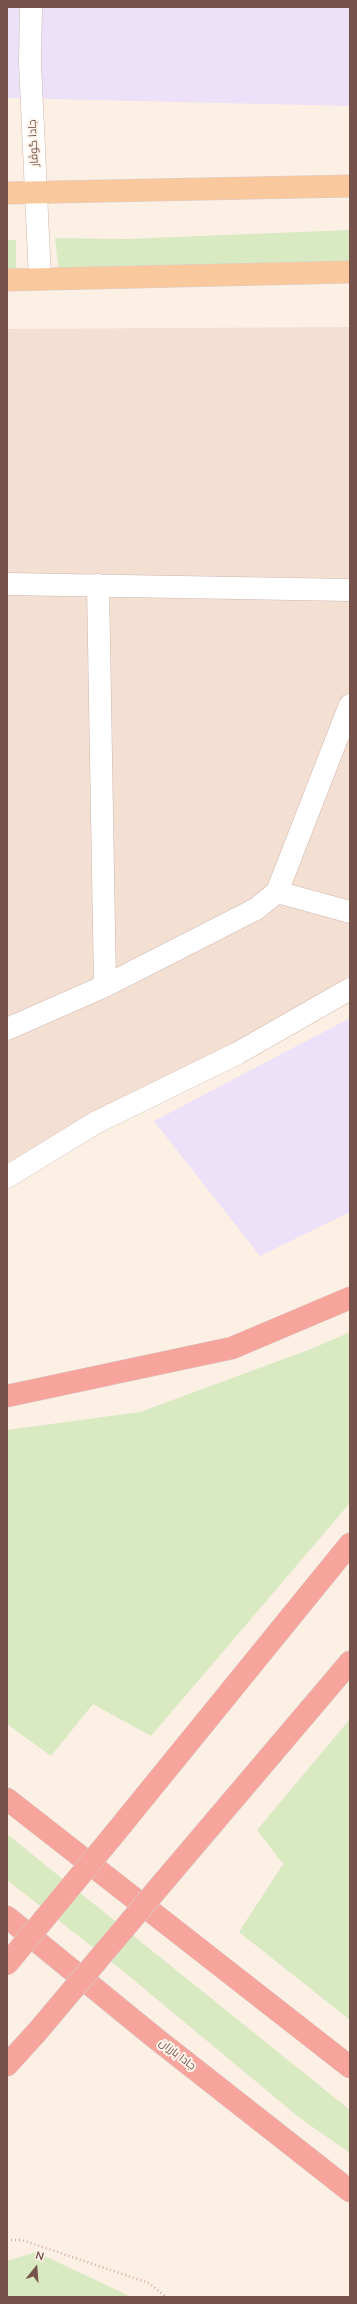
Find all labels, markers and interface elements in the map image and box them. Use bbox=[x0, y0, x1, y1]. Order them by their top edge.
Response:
street label: جادا گوڤار bbox=[26, 119, 42, 167]
street label: جادا بارزان bbox=[156, 2037, 198, 2073]
north arrow bbox=[16, 2248, 56, 2288]
text: N bbox=[34, 2248, 46, 2264]

